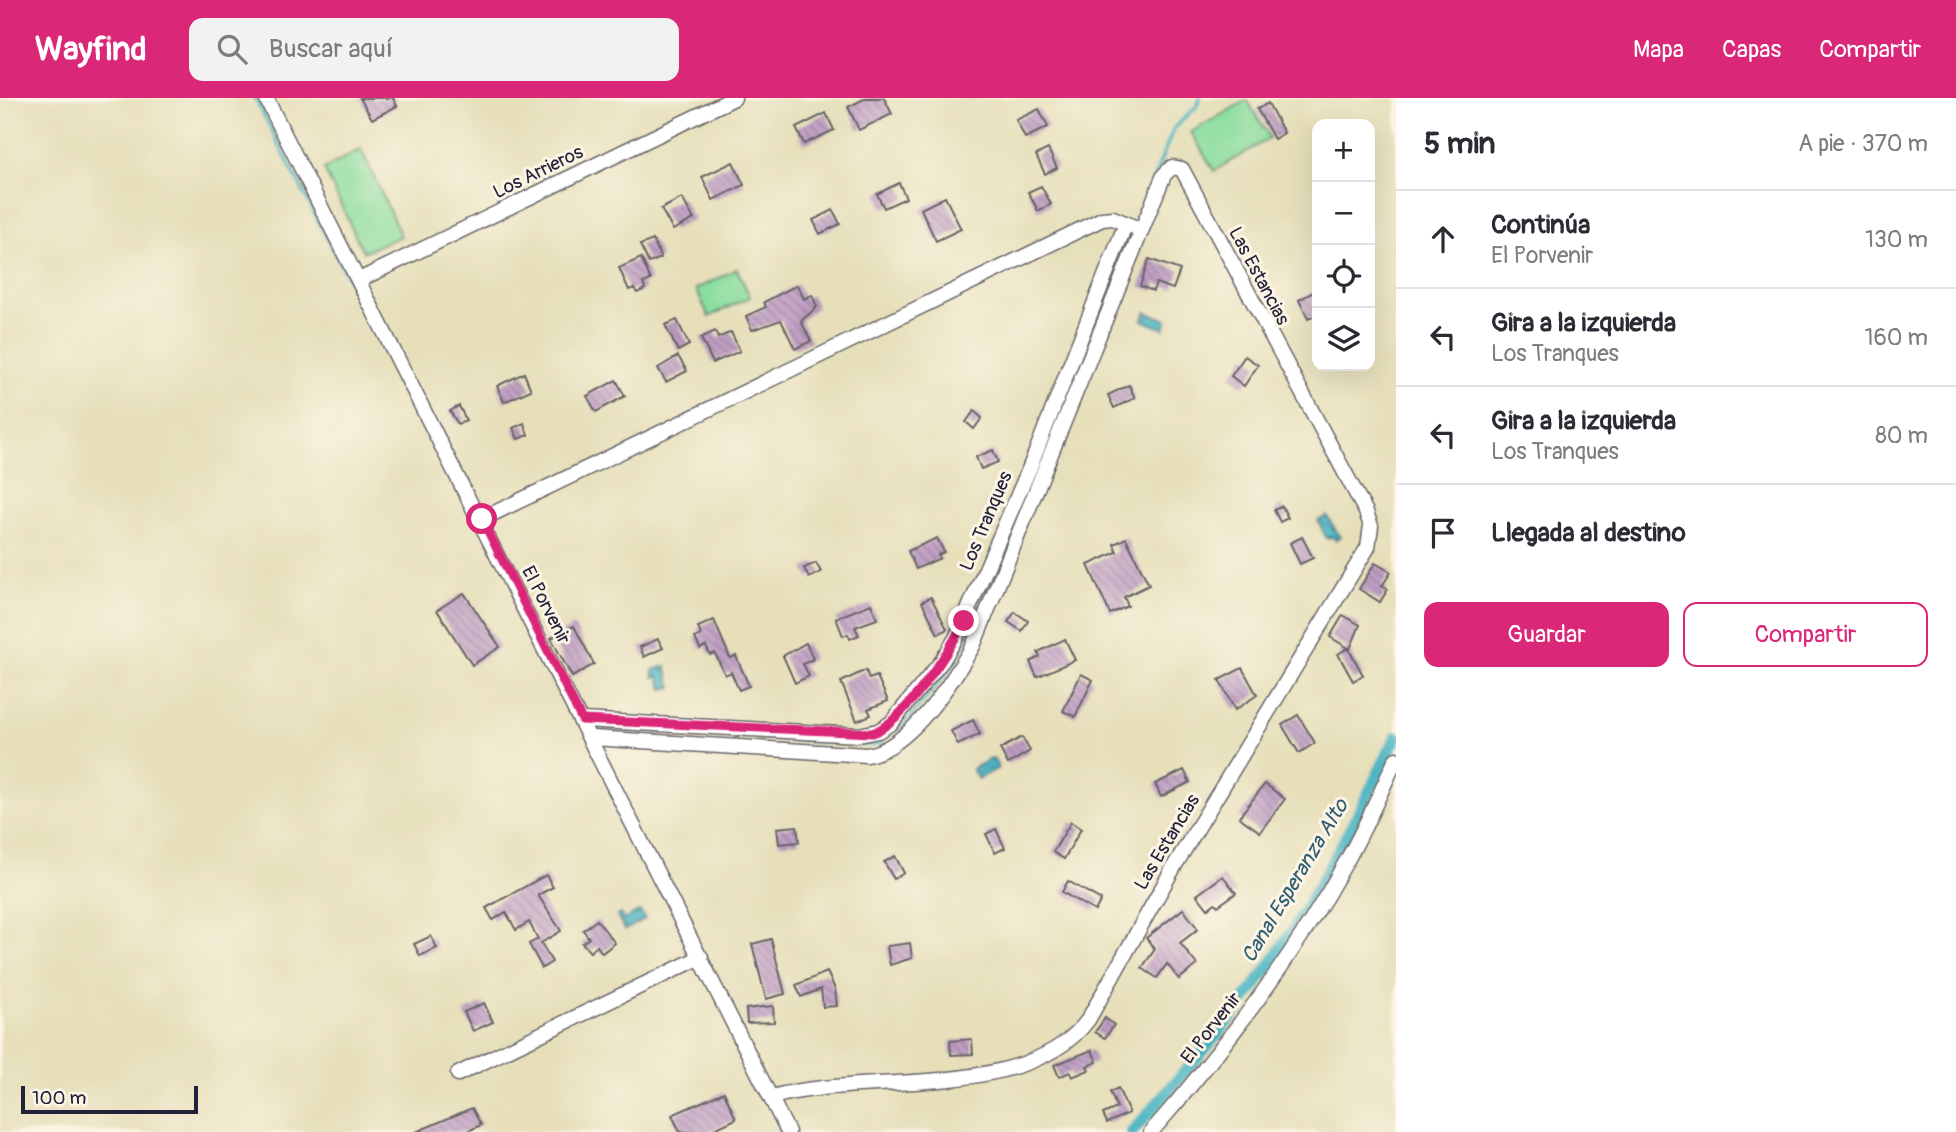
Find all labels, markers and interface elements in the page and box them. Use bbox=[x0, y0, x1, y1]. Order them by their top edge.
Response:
search box bbox=[189, 18, 679, 81]
text: Wayfind bbox=[35, 29, 147, 70]
icon: search bbox=[213, 30, 251, 68]
text: Buscar aquí bbox=[269, 33, 393, 65]
text: Mapa bbox=[1633, 35, 1684, 64]
text: Capas bbox=[1722, 35, 1781, 64]
text: Compartir bbox=[1819, 35, 1921, 64]
map controls bbox=[1312, 119, 1375, 371]
button: + bbox=[1312, 119, 1375, 182]
text: 5 min bbox=[1424, 125, 1495, 162]
text: A pie · 370 m bbox=[1798, 129, 1928, 158]
street label: Los Arrieros bbox=[489, 140, 587, 204]
button: − bbox=[1312, 182, 1375, 245]
text: Continúa bbox=[1491, 209, 1590, 241]
icon: ahead bbox=[1424, 220, 1462, 258]
street label: Las Estancias bbox=[1223, 223, 1295, 330]
text: 130 m bbox=[1865, 225, 1928, 254]
text: El Porvenir bbox=[1491, 241, 1593, 270]
button: locate bbox=[1312, 245, 1375, 308]
text: Gira a la izquierda bbox=[1491, 307, 1676, 339]
button: layers bbox=[1312, 308, 1375, 371]
icon: left bbox=[1424, 318, 1462, 356]
text: 160 m bbox=[1864, 323, 1928, 352]
text: Los Tranques bbox=[1491, 339, 1619, 368]
text: Gira a la izquierda bbox=[1491, 405, 1676, 437]
icon: left bbox=[1424, 416, 1462, 454]
text: 80 m bbox=[1875, 421, 1928, 450]
text: Los Tranques bbox=[1491, 437, 1619, 466]
street label: Los Tranques bbox=[954, 467, 1018, 574]
route start bbox=[466, 503, 497, 534]
icon: arrive bbox=[1424, 514, 1462, 552]
text: Llegada al destino bbox=[1491, 517, 1686, 549]
street label: El Porvenir bbox=[516, 562, 576, 648]
button: Guardar bbox=[1424, 602, 1669, 667]
button: Compartir bbox=[1683, 602, 1928, 667]
route end bbox=[948, 605, 979, 636]
street label: Las Estancias bbox=[1129, 789, 1205, 894]
water label: Canal Esperanza Alto bbox=[1236, 793, 1355, 968]
street label: El Porvenir bbox=[1176, 987, 1247, 1069]
scale bar bbox=[21, 1083, 198, 1115]
text: 100 m bbox=[32, 1086, 86, 1110]

